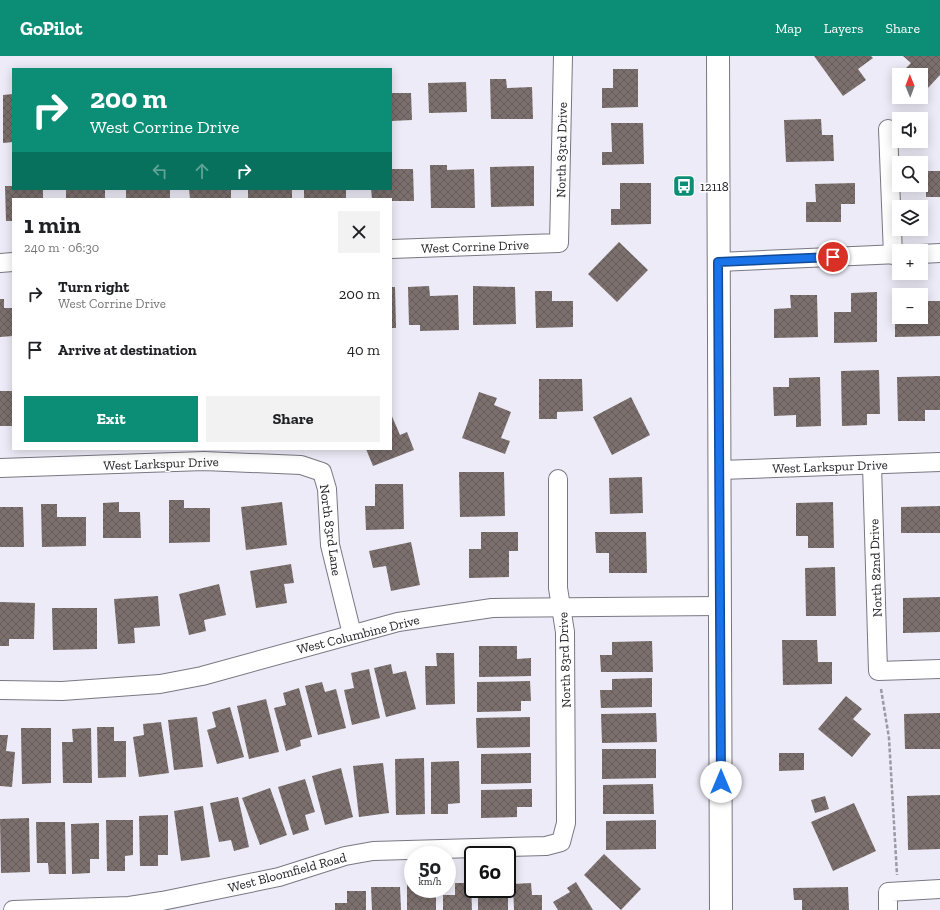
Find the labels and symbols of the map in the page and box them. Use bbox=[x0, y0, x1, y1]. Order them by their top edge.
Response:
north arrow bbox=[892, 68, 928, 104]
street label: North 83rd Drive bbox=[553, 102, 570, 198]
bus stop icon: 12118 bbox=[671, 173, 697, 199]
place label: 12118 bbox=[700, 179, 729, 194]
street label: West Corrine Drive bbox=[421, 237, 529, 256]
pin bbox=[816, 240, 850, 274]
street label: West Larkspur Drive bbox=[103, 454, 219, 473]
street label: West Larkspur Drive bbox=[772, 457, 888, 476]
street label: North 83rd Lane bbox=[317, 483, 344, 577]
street label: North 82nd Drive bbox=[866, 519, 885, 617]
street label: West Columbine Drive bbox=[295, 612, 421, 657]
street label: North 83rd Drive bbox=[555, 612, 574, 708]
position arrow bbox=[700, 761, 742, 803]
speed limit sign: 60 bbox=[464, 846, 516, 898]
street label: West Bloomfield Road bbox=[226, 849, 348, 896]

